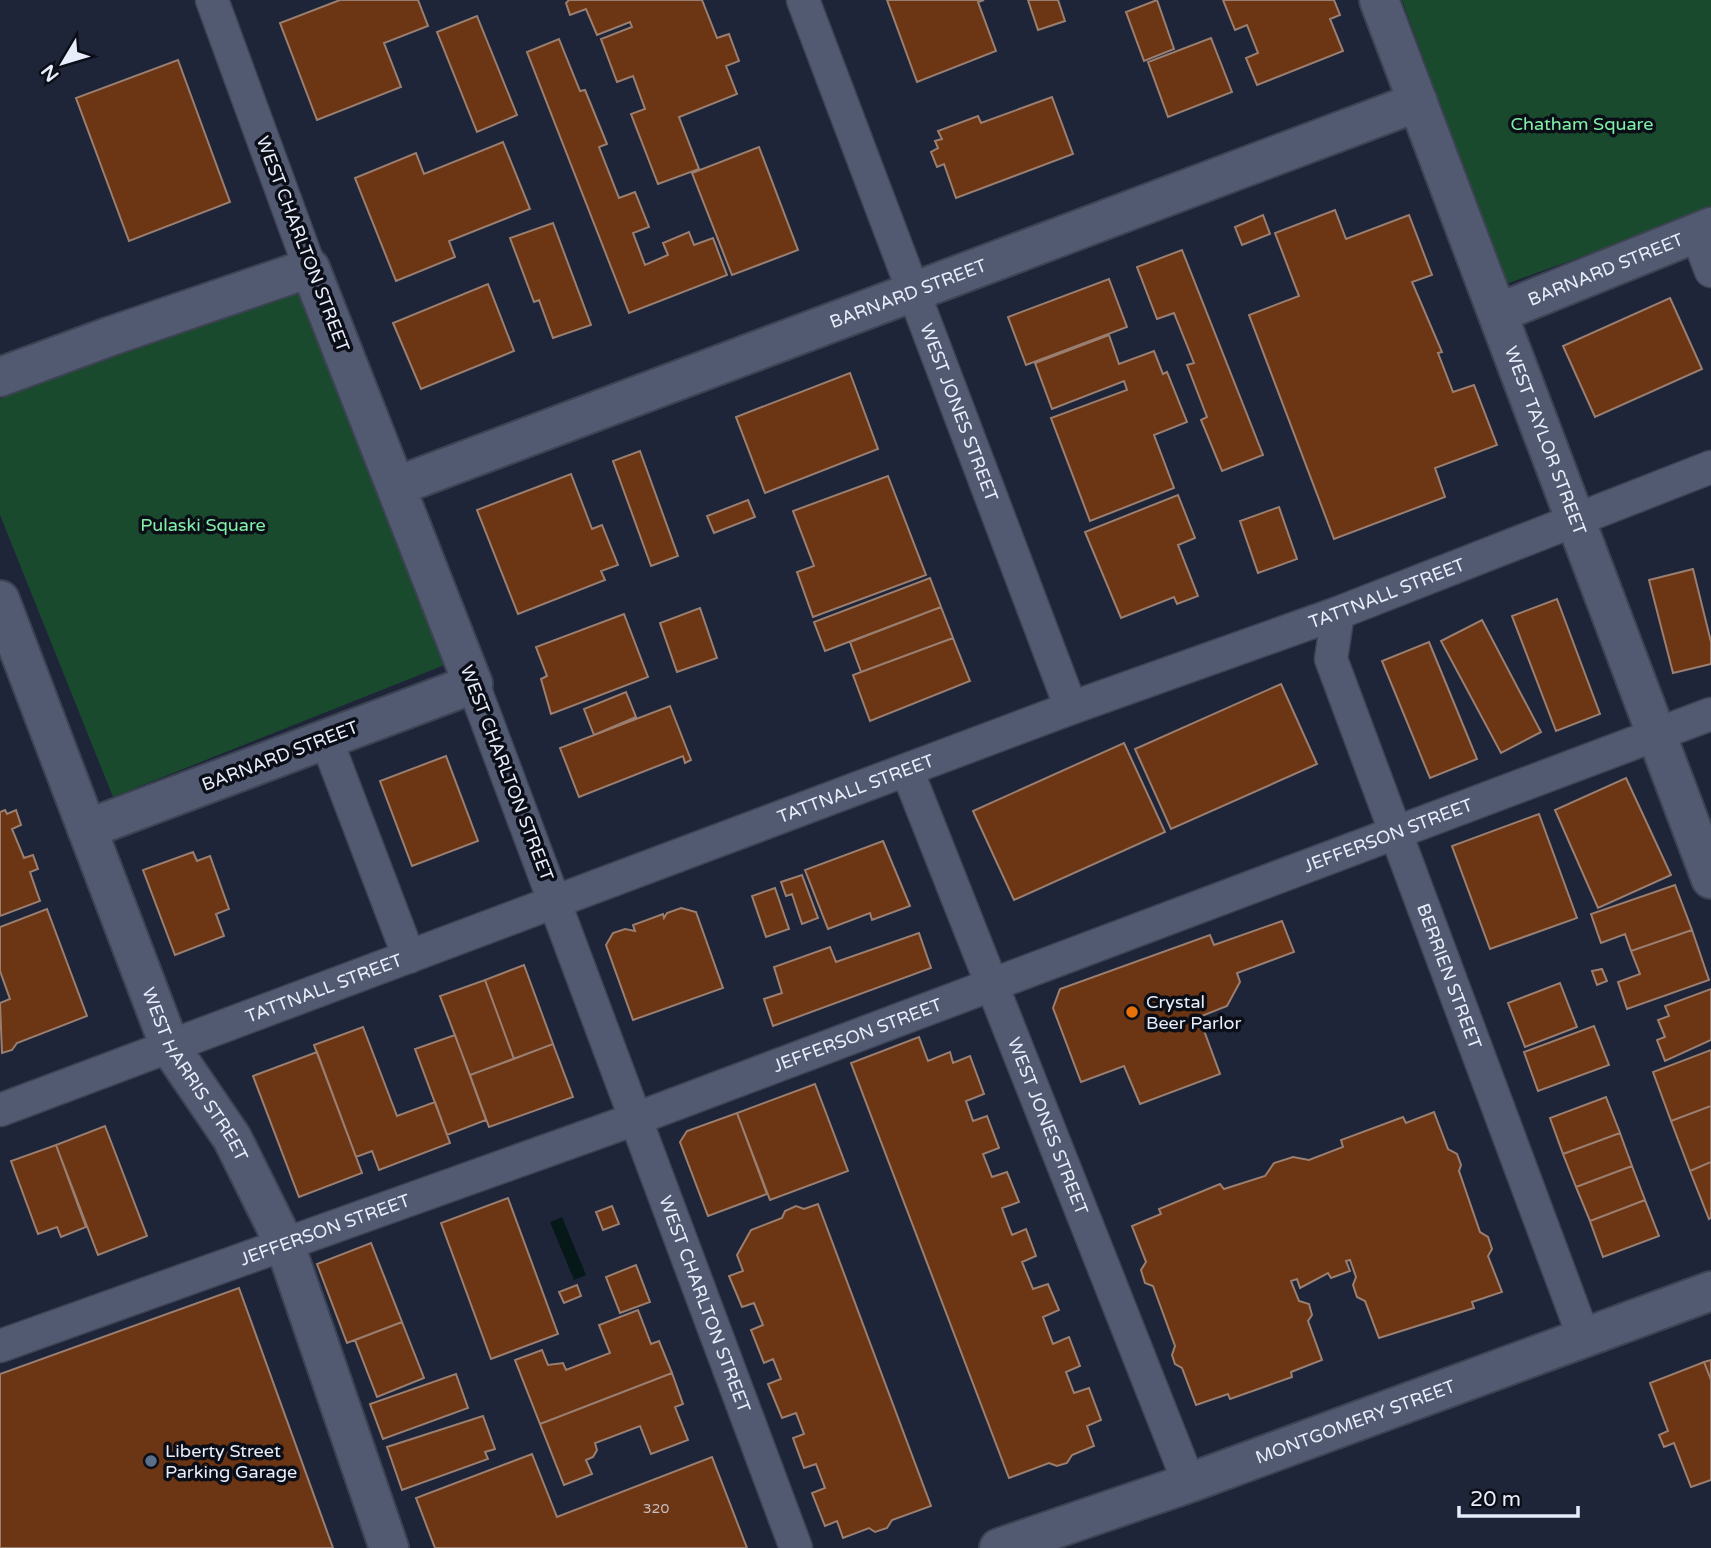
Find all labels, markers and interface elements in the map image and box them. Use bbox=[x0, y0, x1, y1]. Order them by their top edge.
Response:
north arrow bbox=[28, 28, 98, 98]
text: N bbox=[37, 60, 64, 86]
park label: Chatham Square bbox=[1511, 113, 1653, 135]
street label: WEST CHARLTON STREET bbox=[252, 133, 354, 355]
street label: BARNARD STREET bbox=[1525, 228, 1687, 311]
street label: BARNARD STREET bbox=[827, 254, 990, 333]
street label: WEST JONES STREET bbox=[915, 320, 1003, 505]
street label: WEST TAYLOR STREET bbox=[1500, 343, 1591, 538]
park label: Pulaski Square bbox=[140, 514, 266, 536]
street label: TATTNALL STREET bbox=[1306, 553, 1468, 633]
street label: WEST CHARLTON STREET bbox=[456, 662, 558, 884]
street label: BARNARD STREET bbox=[199, 716, 361, 796]
street label: TATTNALL STREET bbox=[774, 749, 937, 828]
street label: JEFFERSON STREET bbox=[1300, 794, 1476, 877]
street label: BERRIEN STREET bbox=[1412, 900, 1486, 1052]
street label: TATTNALL STREET bbox=[243, 949, 405, 1028]
street label: WEST HARRIS STREET bbox=[137, 984, 253, 1165]
place label: Crystal Beer Parlor bbox=[1146, 991, 1241, 1034]
street label: JEFFERSON STREET bbox=[770, 994, 945, 1077]
marker: Crystal Beer Parlor bbox=[1124, 1004, 1140, 1020]
street label: WEST JONES STREET bbox=[1003, 1034, 1093, 1218]
street label: JEFFERSON STREET bbox=[237, 1189, 413, 1270]
street label: WEST CHARLTON STREET bbox=[654, 1193, 755, 1416]
street label: MONTGOMERY STREET bbox=[1252, 1375, 1458, 1469]
place label: Liberty Street Parking Garage bbox=[165, 1440, 297, 1483]
marker: Liberty Street Parking Garage bbox=[143, 1453, 159, 1469]
scale bar bbox=[1459, 1474, 1578, 1518]
text: 20 m bbox=[1470, 1487, 1521, 1512]
house number: 320 bbox=[643, 1500, 669, 1517]

